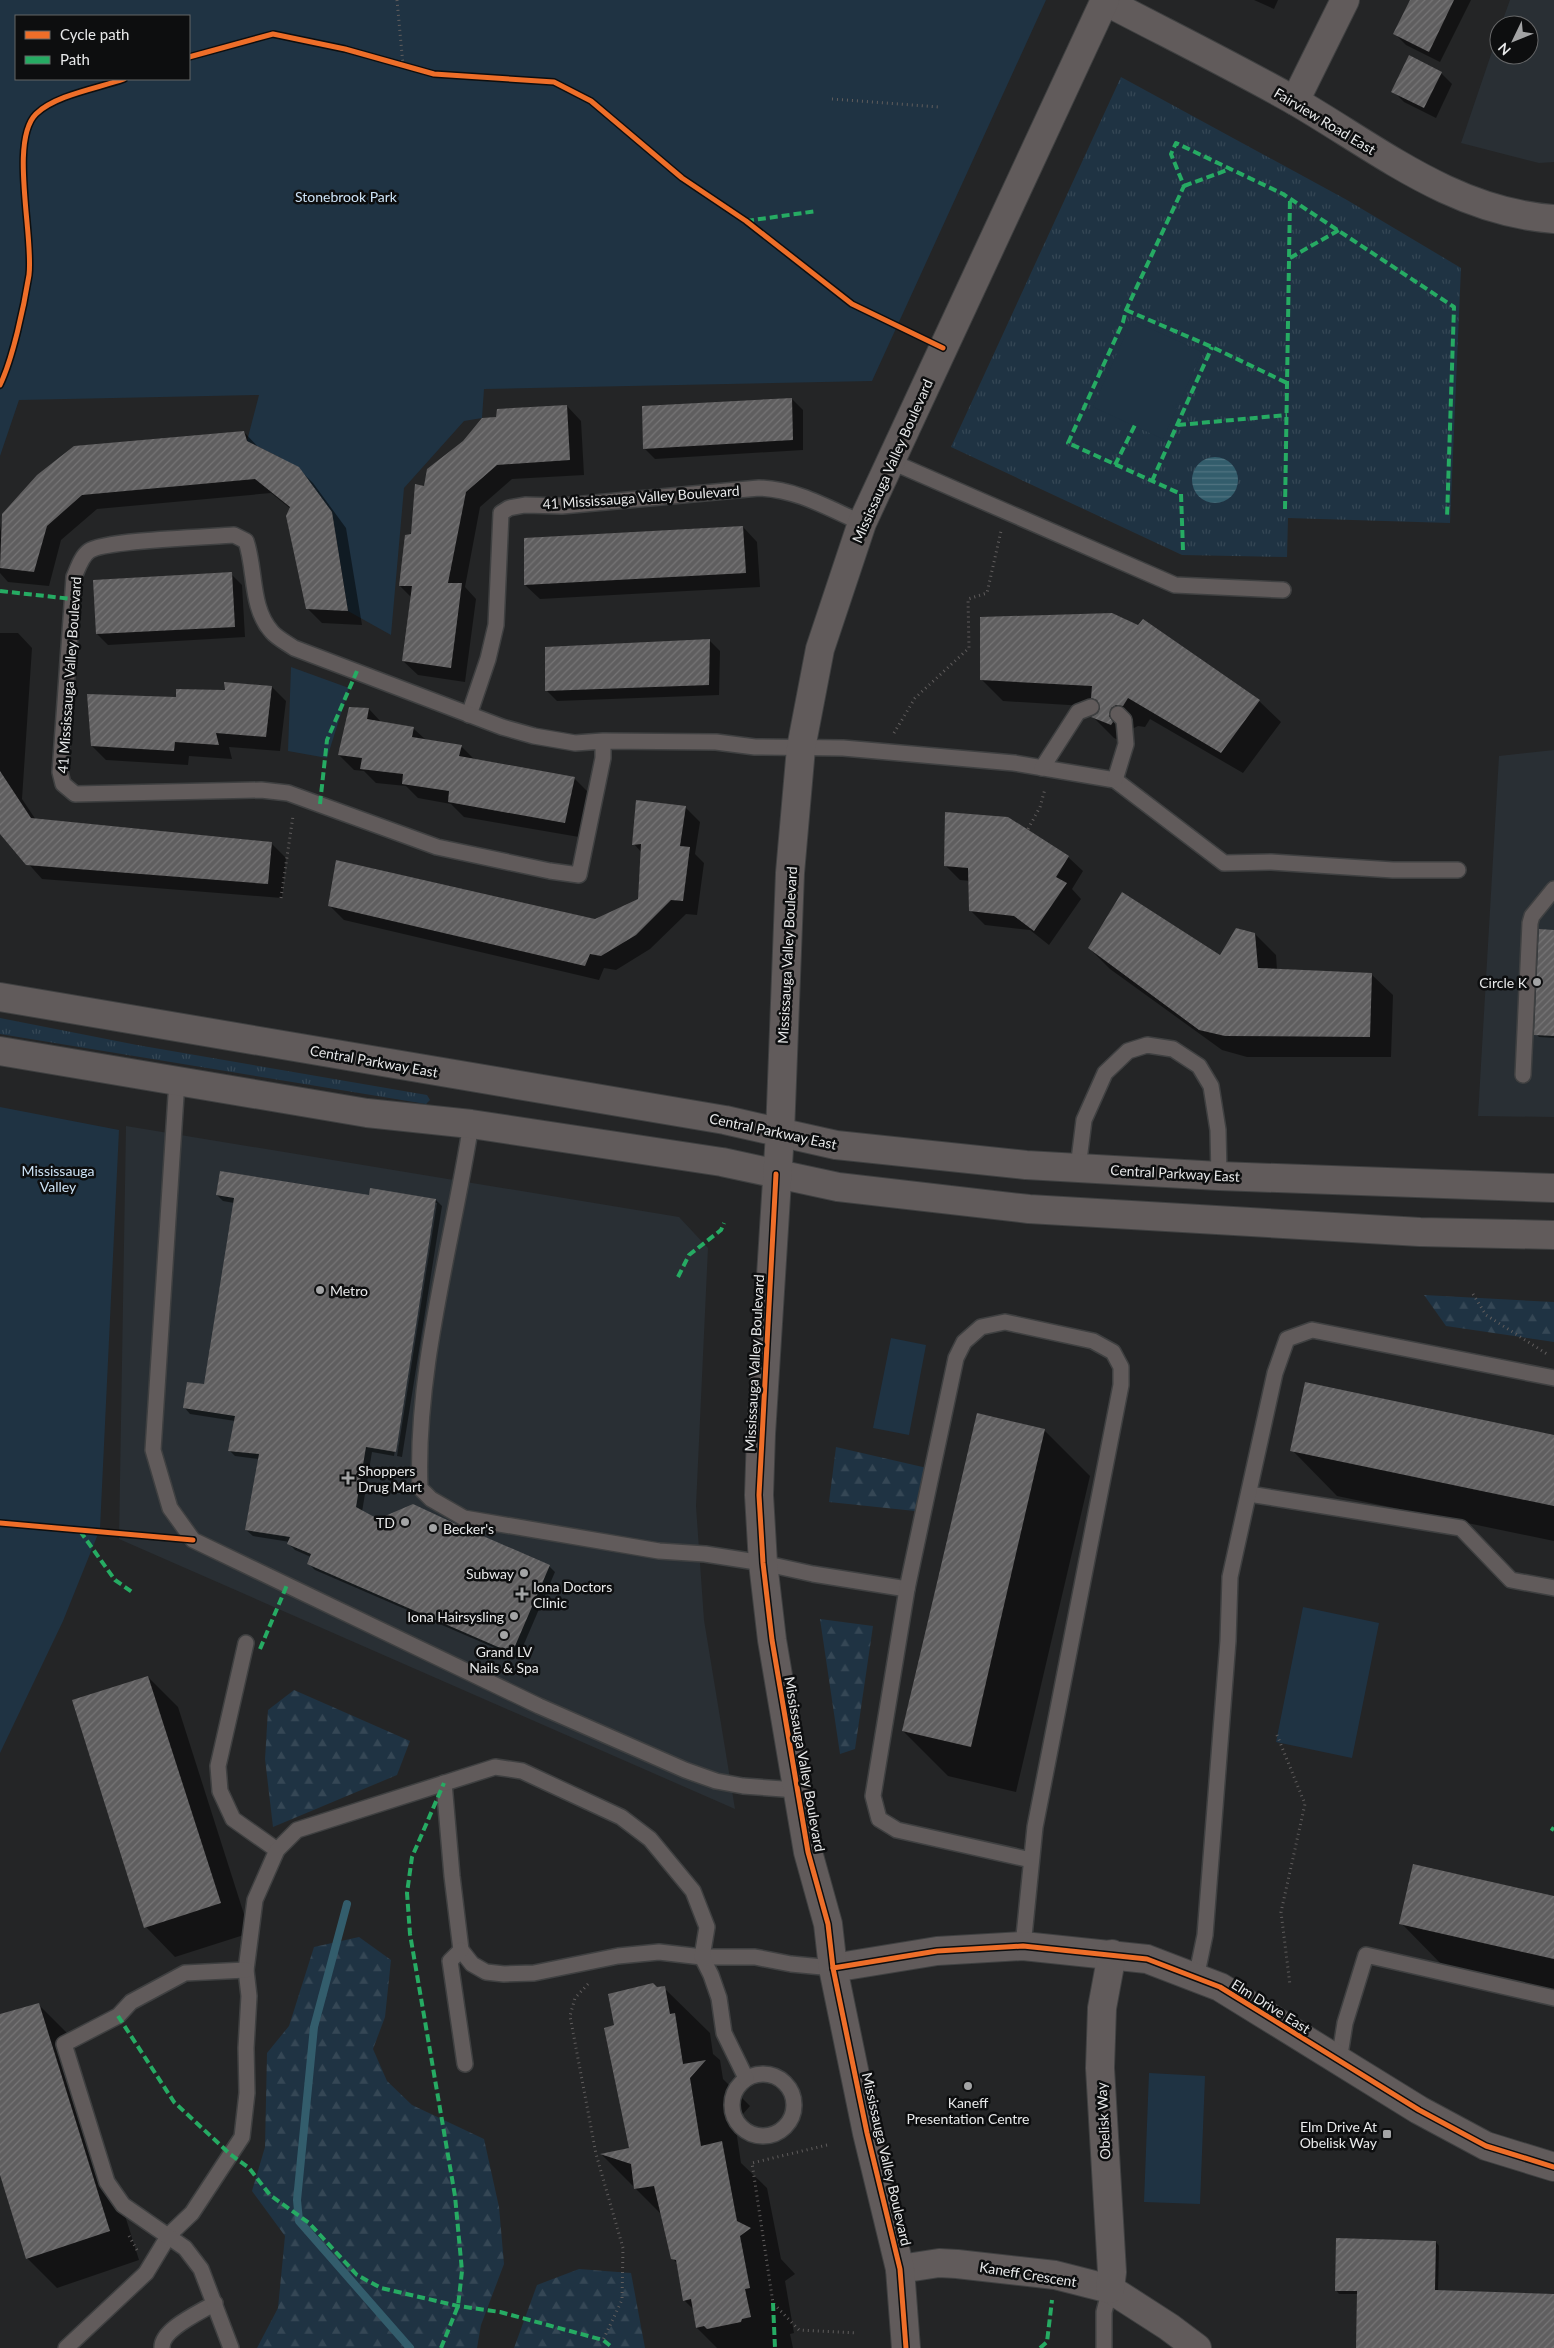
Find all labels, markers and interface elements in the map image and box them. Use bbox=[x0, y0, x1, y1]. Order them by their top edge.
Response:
legend bbox=[15, 15, 190, 80]
north arrow bbox=[1489, 15, 1539, 65]
text: Cycle path bbox=[60, 25, 129, 43]
text: N bbox=[1494, 39, 1514, 59]
text: Path bbox=[60, 50, 90, 68]
street label: Fairview Road East bbox=[1271, 84, 1379, 158]
park label: Stonebrook Park bbox=[295, 188, 398, 205]
street label: Mississauga Valley Boulevard bbox=[848, 376, 936, 546]
street label: 41 Mississauga Valley Boulevard bbox=[542, 482, 740, 512]
street label: 41 Mississauga Valley Boulevard bbox=[54, 576, 84, 774]
street label: Mississauga Valley Boulevard bbox=[774, 866, 800, 1044]
place label: Circle K bbox=[1479, 974, 1528, 991]
marker: Circle K bbox=[1531, 976, 1543, 988]
street label: Central Parkway East bbox=[309, 1041, 439, 1081]
street label: Central Parkway East bbox=[708, 1109, 838, 1153]
street label: Central Parkway East bbox=[1110, 1161, 1240, 1185]
park label: Mississauga Valley bbox=[22, 1162, 94, 1195]
street label: Mississauga Valley Boulevard bbox=[741, 1274, 767, 1452]
place label: Metro bbox=[330, 1282, 368, 1299]
marker: Metro bbox=[314, 1284, 326, 1296]
place label: Shoppers Drug Mart bbox=[358, 1462, 422, 1495]
marker: Shoppers Drug Mart bbox=[342, 1472, 354, 1484]
place label: TD bbox=[376, 1514, 395, 1531]
marker: TD bbox=[399, 1516, 411, 1528]
place label: Becker's bbox=[443, 1520, 494, 1537]
marker: Becker's bbox=[427, 1522, 439, 1534]
place label: Subway bbox=[466, 1565, 515, 1582]
marker: Subway bbox=[518, 1567, 530, 1579]
place label: Iona Doctors Clinic bbox=[533, 1578, 612, 1611]
marker: Iona Doctors Clinic bbox=[515, 1587, 529, 1601]
place label: Iona Hairsysling bbox=[407, 1608, 504, 1625]
marker: Iona Hairsysling bbox=[508, 1610, 520, 1622]
marker: Grand LV Nails & Spa bbox=[498, 1629, 510, 1641]
place label: Grand LV Nails & Spa bbox=[469, 1643, 539, 1676]
street label: Mississauga Valley Boulevard bbox=[781, 1675, 829, 1853]
street label: Elm Drive East bbox=[1229, 1975, 1313, 2037]
street label: Mississauga Valley Boulevard bbox=[859, 2071, 915, 2247]
marker: Kaneff Presentation Centre bbox=[962, 2080, 974, 2092]
street label: Obelisk Way bbox=[1092, 2081, 1114, 2160]
place label: Kaneff Presentation Centre bbox=[906, 2094, 1030, 2127]
place label: Elm Drive At Obelisk Way bbox=[1300, 2118, 1378, 2151]
marker: Elm Drive At Obelisk Way bbox=[1381, 2128, 1393, 2140]
street label: Kaneff Crescent bbox=[978, 2258, 1078, 2290]

